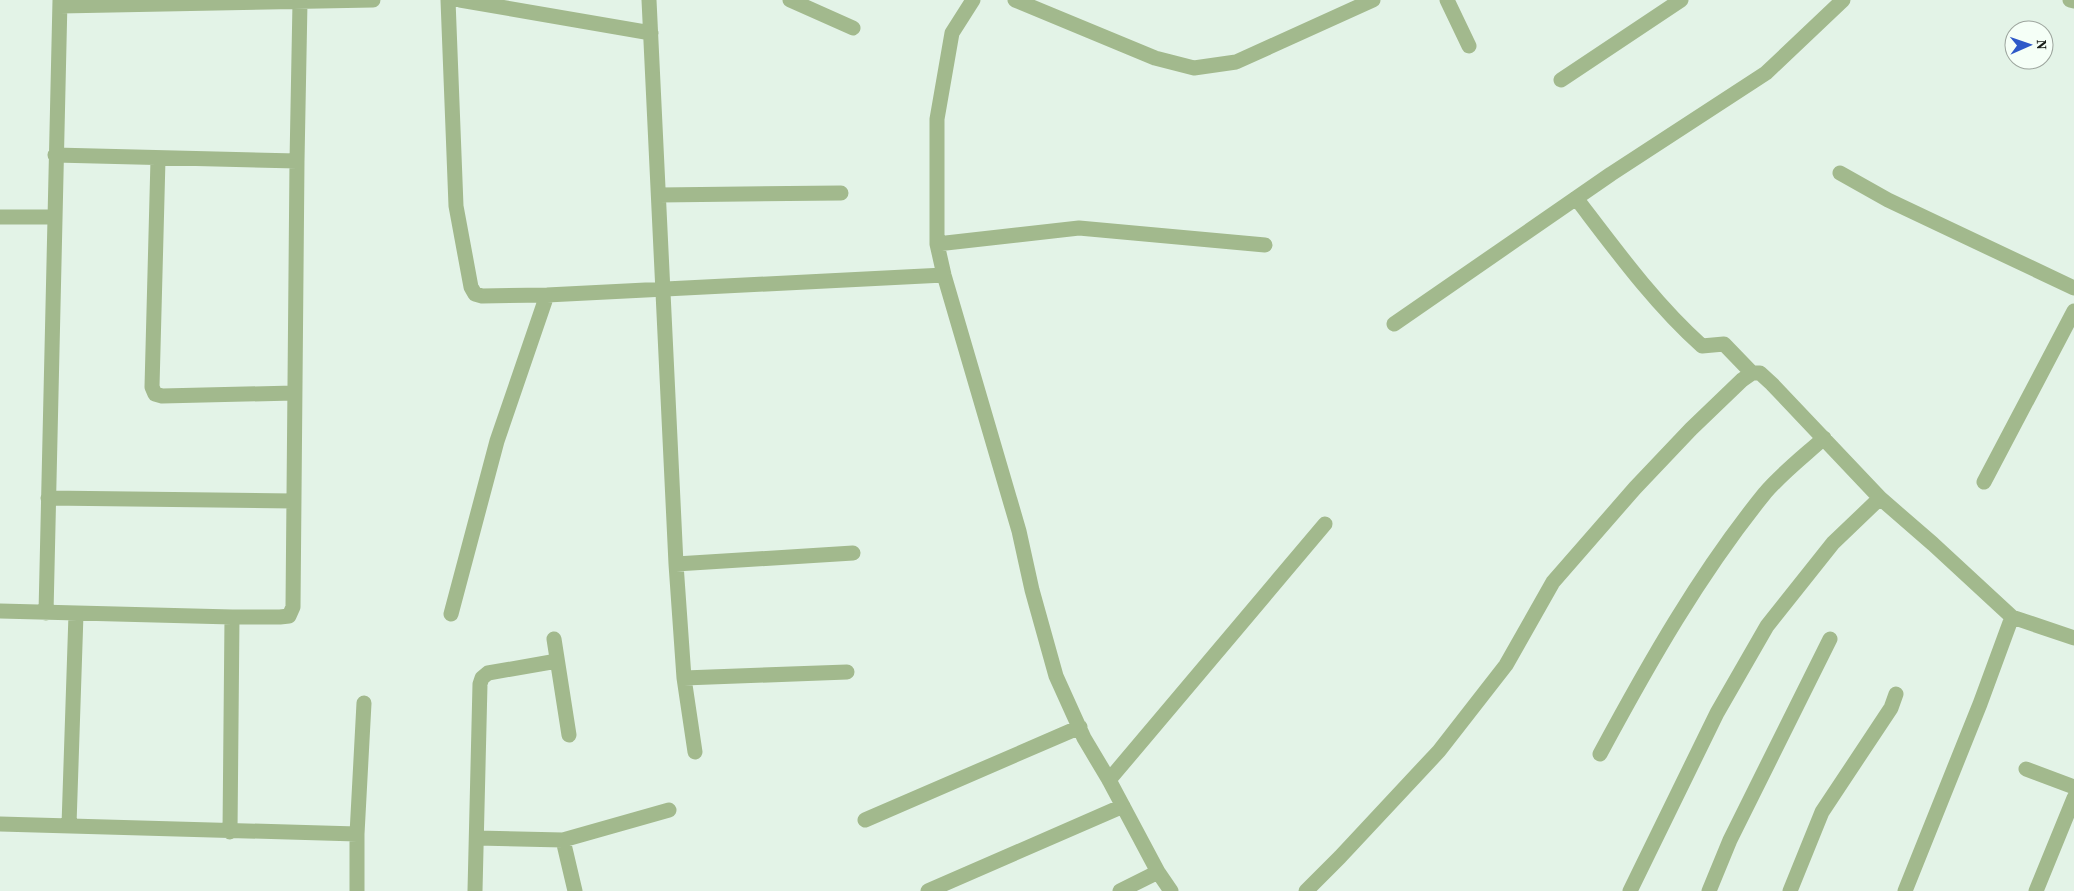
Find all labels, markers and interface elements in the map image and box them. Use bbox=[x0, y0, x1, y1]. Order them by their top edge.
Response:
north arrow bbox=[2004, 20, 2054, 70]
text: N bbox=[2032, 39, 2052, 50]

